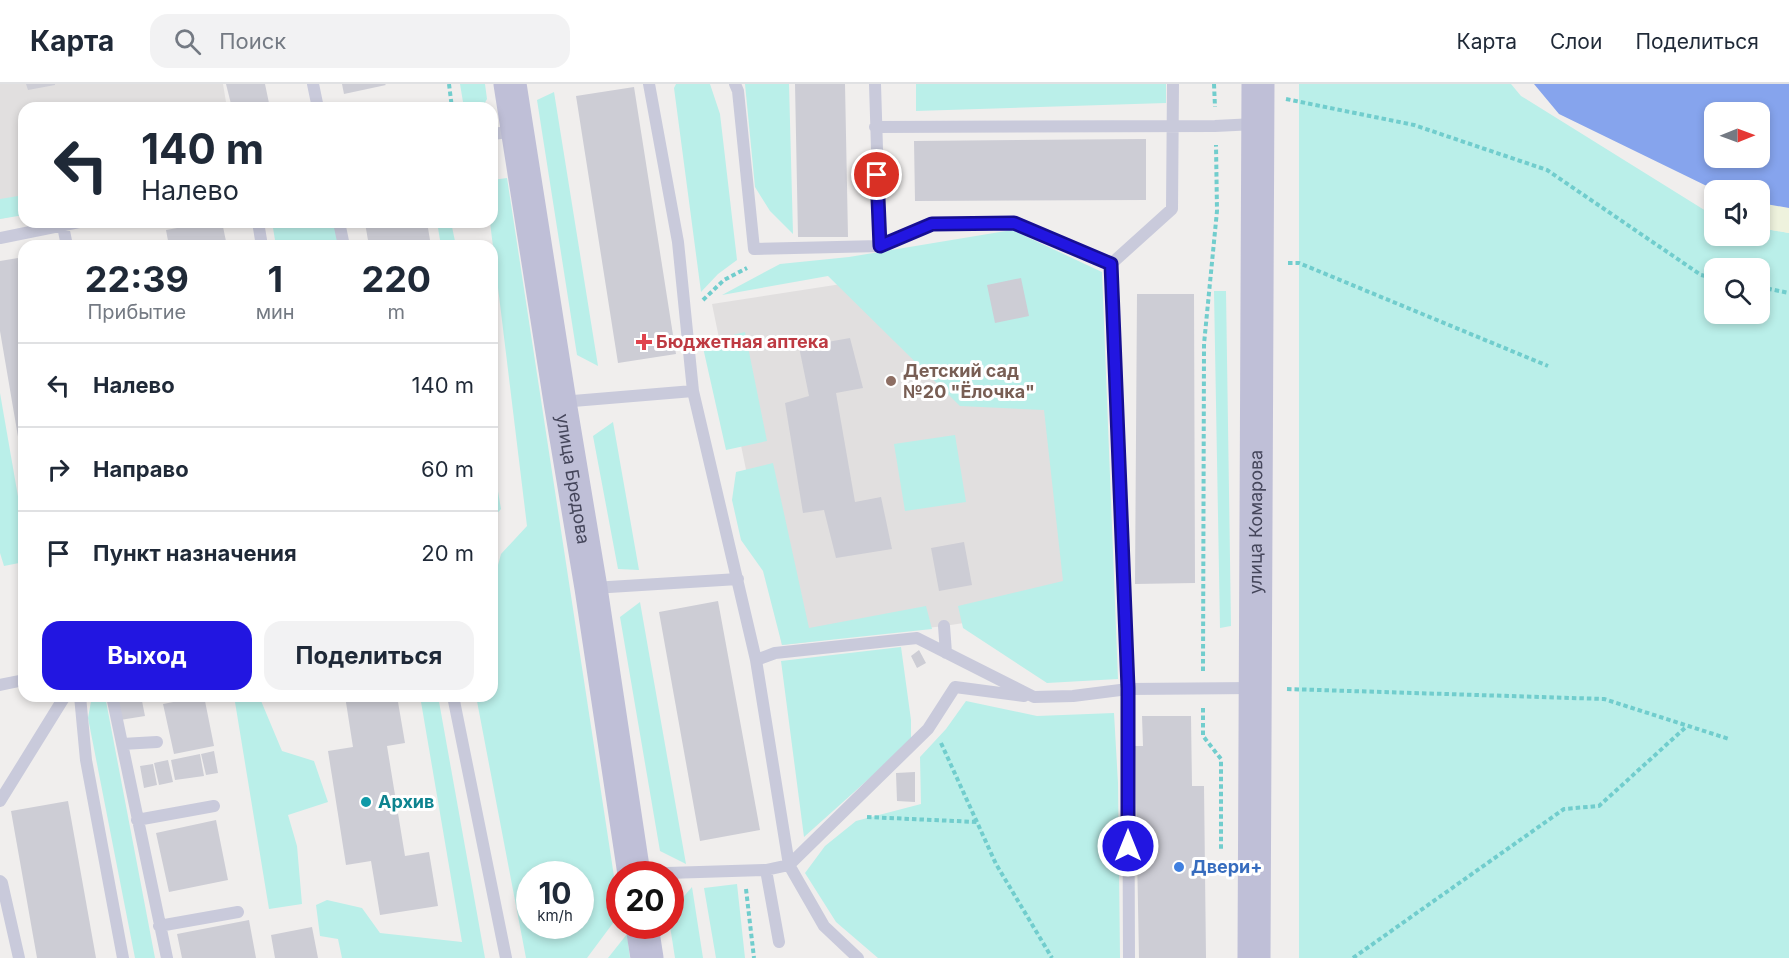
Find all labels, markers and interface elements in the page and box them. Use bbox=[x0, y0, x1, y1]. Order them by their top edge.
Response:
search box bbox=[150, 14, 570, 68]
text: Карта bbox=[30, 24, 114, 58]
icon: search bbox=[171, 25, 204, 58]
text: Поиск bbox=[219, 28, 286, 54]
text: Карта bbox=[1457, 29, 1517, 54]
text: Слои bbox=[1550, 29, 1602, 54]
text: Поделиться bbox=[1635, 29, 1759, 54]
north arrow bbox=[1704, 102, 1770, 168]
map controls bbox=[1704, 102, 1770, 324]
text: 140 m bbox=[141, 123, 264, 174]
icon: left bbox=[42, 126, 120, 204]
pin bbox=[851, 149, 902, 200]
icon: arrive bbox=[860, 158, 893, 191]
text: Налево bbox=[141, 174, 239, 207]
button: sound bbox=[1704, 180, 1770, 246]
text: 22:39 bbox=[85, 257, 189, 301]
text: 1 bbox=[267, 257, 283, 301]
text: 220 bbox=[362, 257, 431, 301]
button: search bbox=[1704, 258, 1770, 324]
text: Прибытие bbox=[88, 300, 186, 324]
text: мин bbox=[256, 300, 295, 324]
text: m bbox=[388, 300, 405, 324]
place label: Бюджетная аптека bbox=[656, 331, 829, 352]
marker: Бюджетная аптека bbox=[637, 335, 651, 349]
place label: Детский сад №20 "Ёлочка" bbox=[903, 360, 1035, 402]
icon: left bbox=[42, 369, 75, 402]
text: Налево bbox=[93, 372, 175, 398]
text: 140 m bbox=[412, 372, 474, 398]
marker: Детский сад №20 "Ёлочка" bbox=[884, 374, 898, 388]
street label: улица Бредова bbox=[552, 412, 595, 546]
street label: улица Комарова bbox=[1245, 450, 1266, 594]
icon: right bbox=[42, 453, 75, 486]
text: Направо bbox=[93, 456, 189, 482]
text: 60 m bbox=[421, 456, 474, 482]
icon: arrive bbox=[42, 537, 75, 570]
text: Пункт назначения bbox=[93, 540, 297, 566]
text: 20 m bbox=[421, 540, 474, 566]
button: Выход bbox=[42, 621, 252, 690]
button: Поделиться bbox=[264, 621, 474, 690]
place label: Архив bbox=[378, 791, 434, 812]
marker: Архив bbox=[359, 795, 373, 809]
position arrow bbox=[1096, 814, 1160, 878]
place label: Двери+ bbox=[1191, 856, 1263, 877]
marker: Двери+ bbox=[1172, 860, 1186, 874]
speed limit sign: 20 bbox=[606, 861, 684, 939]
text: 10 bbox=[538, 875, 572, 911]
text: km/h bbox=[537, 906, 573, 925]

